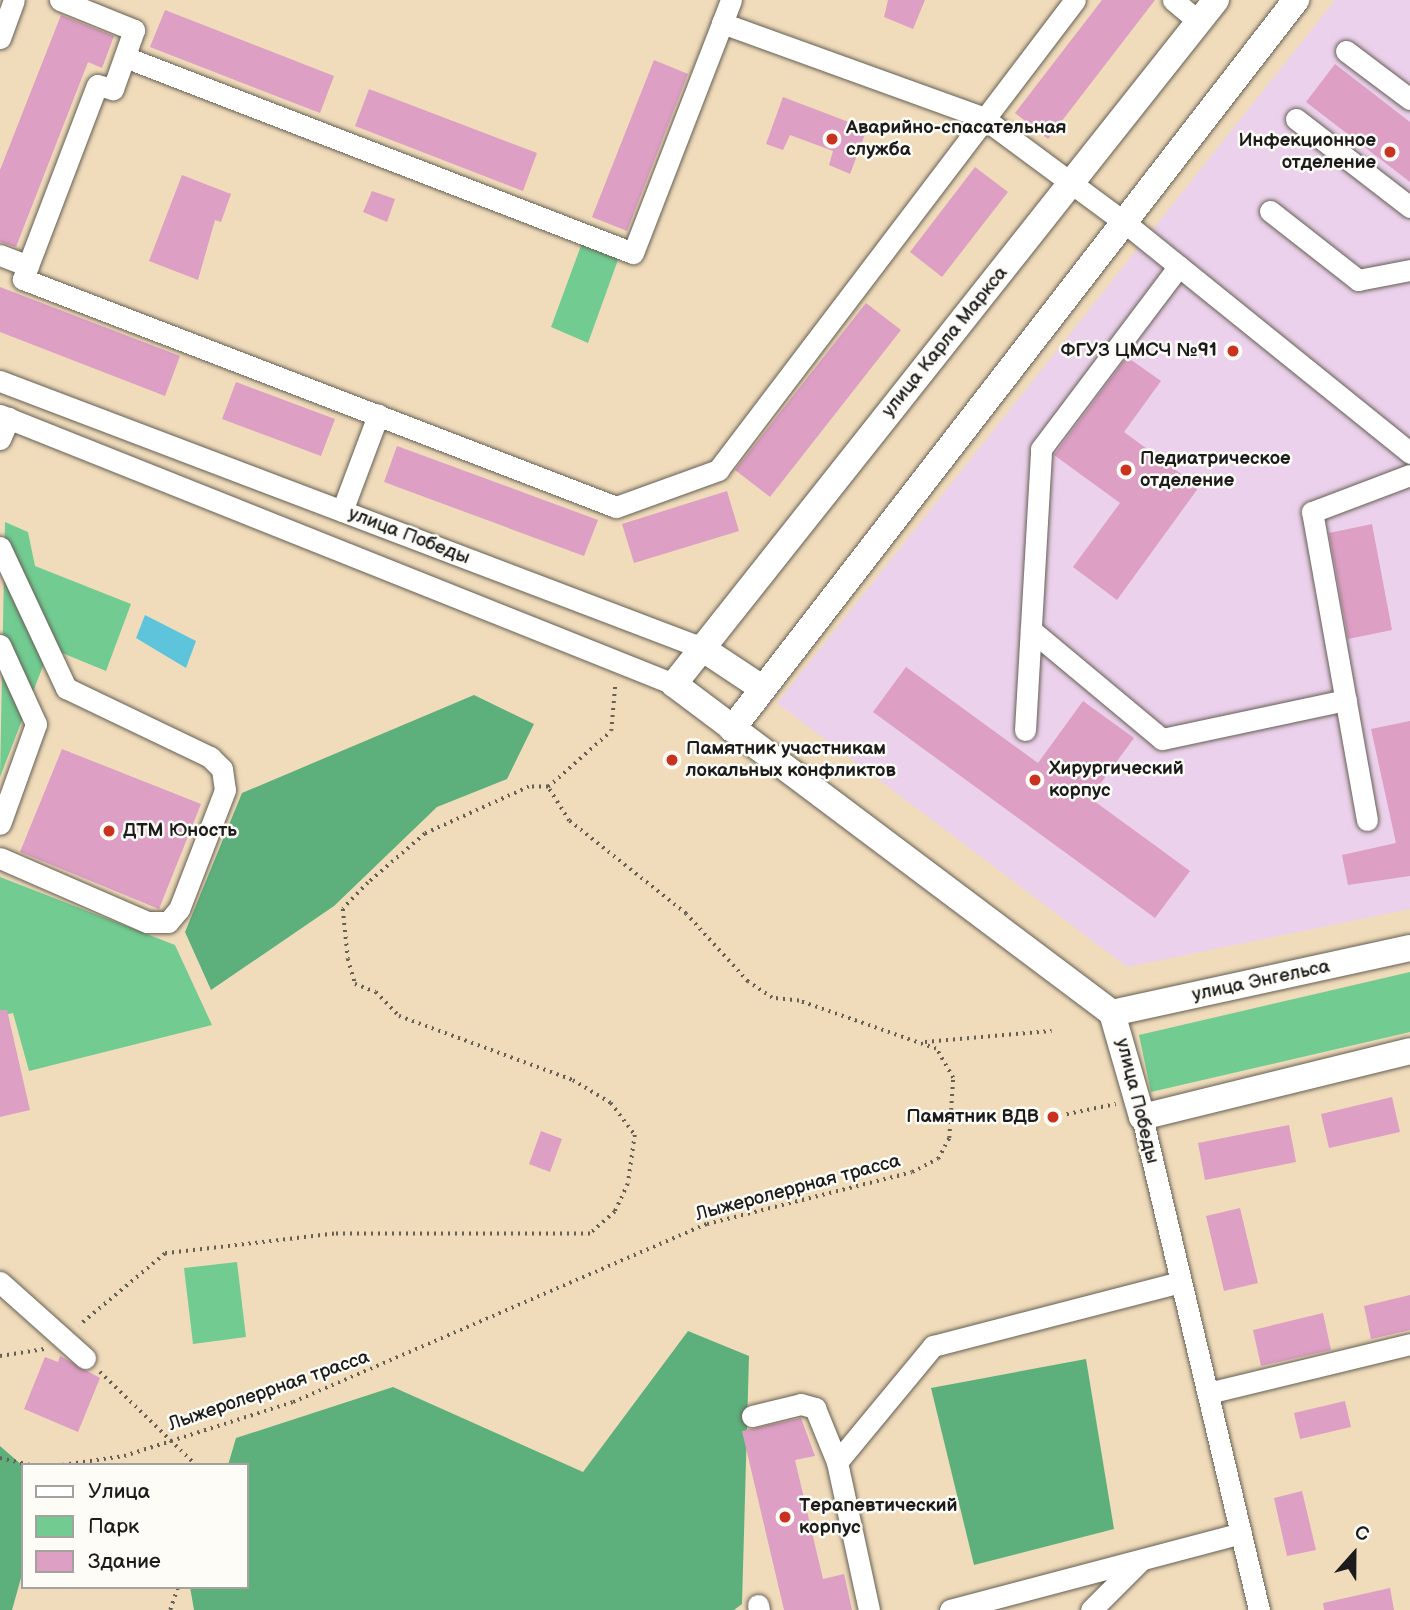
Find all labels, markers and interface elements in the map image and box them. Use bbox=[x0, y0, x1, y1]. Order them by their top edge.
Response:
place label: Аварийно-спасательная служба bbox=[846, 117, 1067, 161]
place label: Инфекционное отделение bbox=[1238, 130, 1376, 174]
marker: Аварийно-спасательная служба bbox=[824, 131, 840, 147]
marker: Инфекционное отделение bbox=[1382, 144, 1398, 160]
street label: улица Карла Маркса bbox=[877, 262, 1013, 422]
place label: ФГУЗ ЦМСЧ №91 bbox=[1061, 340, 1217, 362]
marker: ФГУЗ ЦМСЧ №91 bbox=[1223, 341, 1243, 361]
place label: Педиатрическое отделение bbox=[1140, 448, 1291, 492]
marker: Педиатрическое отделение bbox=[1118, 462, 1134, 478]
street label: улица Победы bbox=[345, 502, 473, 570]
place label: Памятник участникам локальных конфликтов bbox=[686, 738, 896, 782]
marker: Памятник участникам локальных конфликтов bbox=[664, 752, 680, 768]
place label: Хирургический корпус bbox=[1049, 758, 1184, 802]
marker: Хирургический корпус bbox=[1027, 772, 1043, 788]
place label: ДТМ Юность bbox=[123, 820, 237, 842]
marker: ДТМ Юность bbox=[101, 823, 117, 839]
street label: улица Энгельса bbox=[1190, 955, 1332, 1007]
street label: улица Победы bbox=[1110, 1036, 1164, 1166]
place label: Памятник ВДВ bbox=[906, 1106, 1039, 1128]
marker: Памятник ВДВ bbox=[1045, 1109, 1061, 1125]
street label: Лыжеролеррная трасса bbox=[693, 1150, 903, 1226]
street label: Лыжеролеррная трасса bbox=[165, 1346, 373, 1436]
legend bbox=[21, 1463, 248, 1589]
text: Улица bbox=[88, 1479, 150, 1504]
place label: Терапевтический корпус bbox=[799, 1495, 958, 1539]
marker: Терапевтический корпус bbox=[777, 1509, 793, 1525]
text: Парк bbox=[88, 1514, 139, 1539]
north arrow bbox=[1319, 1519, 1389, 1589]
text: С bbox=[1351, 1521, 1372, 1547]
text: Здание bbox=[88, 1549, 161, 1574]

